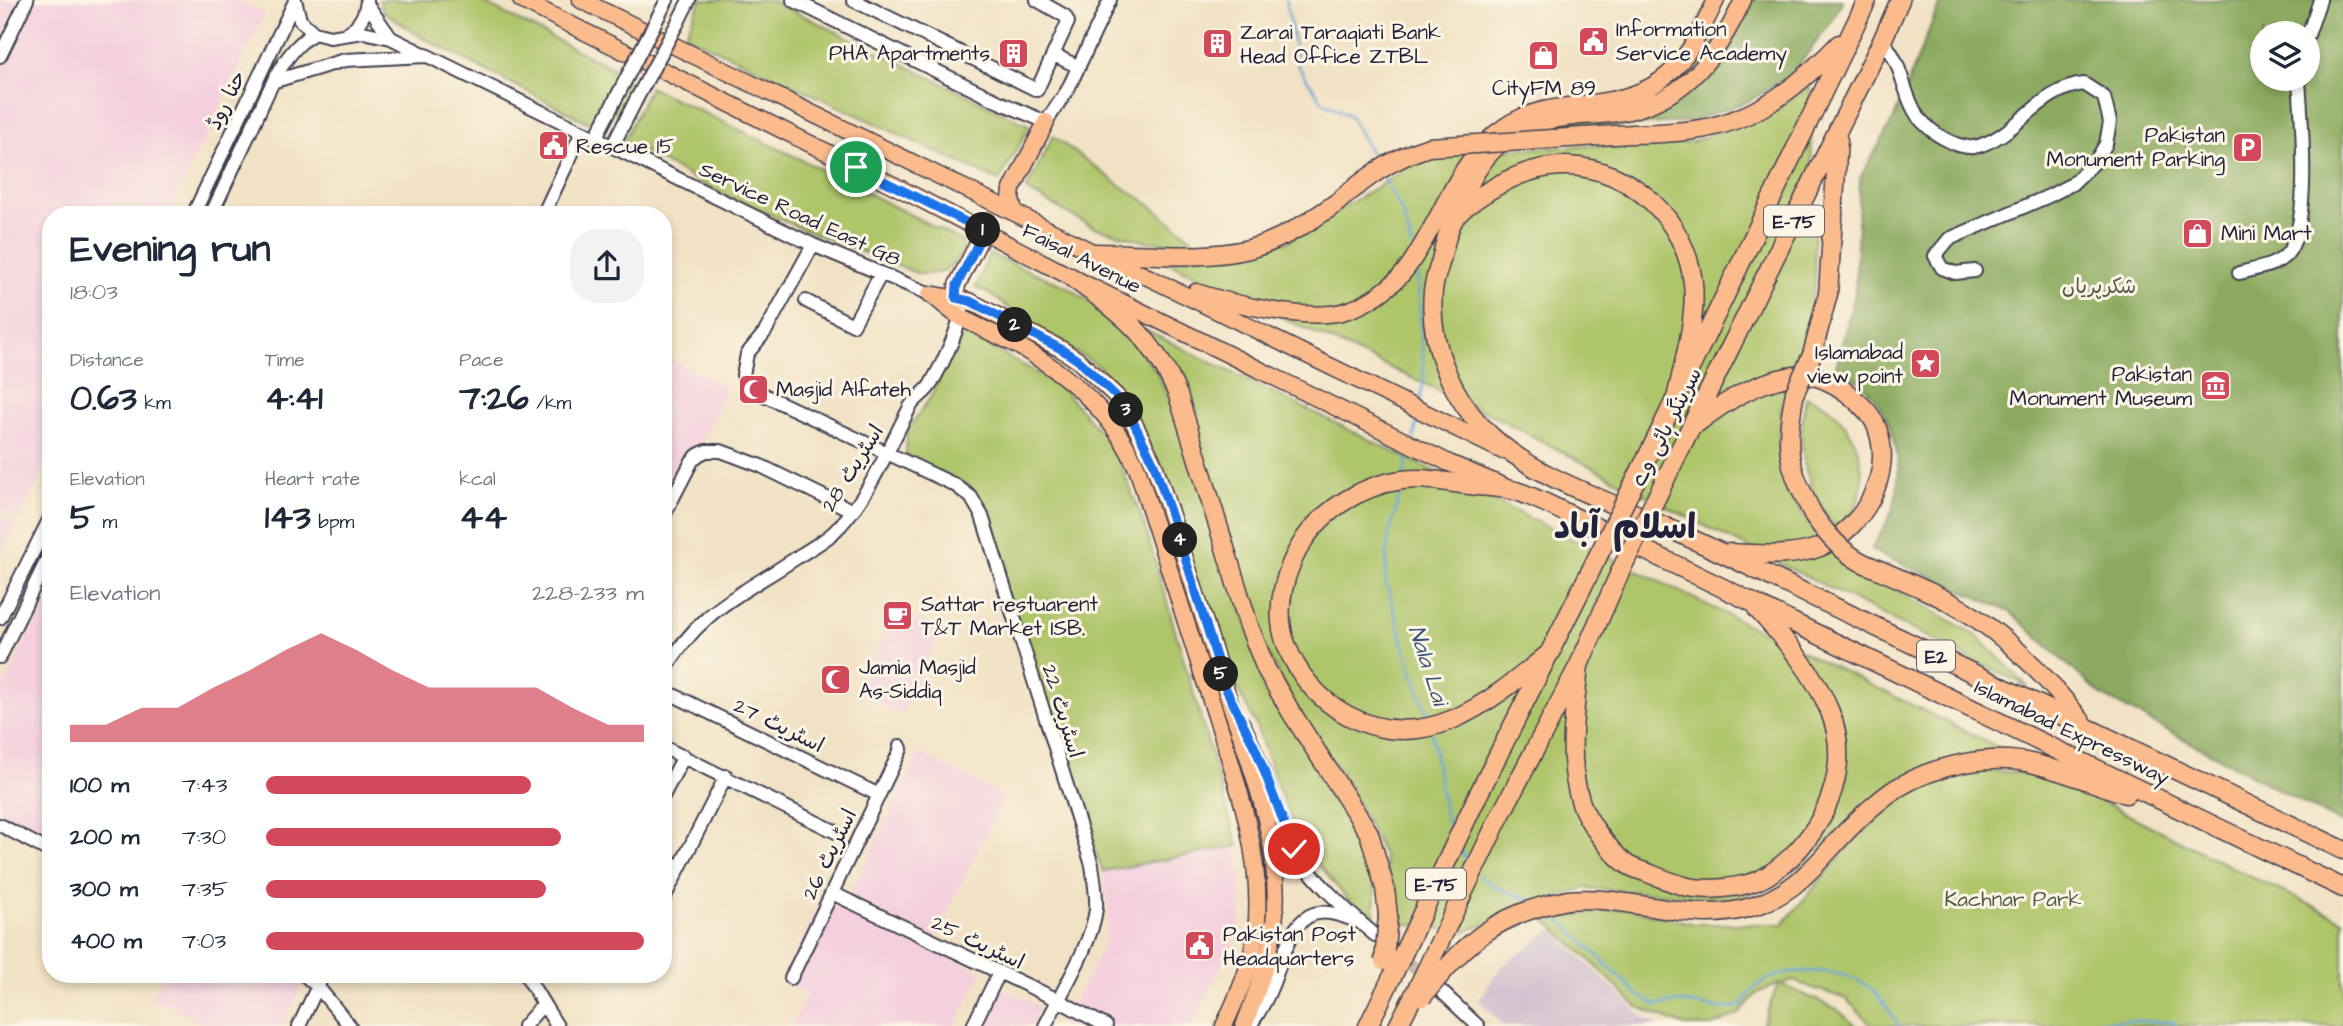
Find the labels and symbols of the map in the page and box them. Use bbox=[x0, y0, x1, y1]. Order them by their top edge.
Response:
place label: Information Service Academy bbox=[1616, 15, 1787, 70]
place label: Zarai Taraqiati Bank Head Office ZTBL bbox=[1240, 18, 1441, 71]
public building icon: Information Service Academy bbox=[1576, 24, 1610, 58]
building icon: Zarai Taraqiati Bank Head Office ZTBL bbox=[1200, 27, 1234, 61]
building icon: PHA Apartments bbox=[996, 36, 1030, 70]
place label: PHA Apartments bbox=[829, 39, 990, 69]
shop icon: CityFM 89 bbox=[1527, 39, 1561, 73]
street label: حنا روڈ bbox=[200, 66, 253, 135]
place label: CityFM 89 bbox=[1492, 74, 1596, 105]
place label: Pakistan Monument Parking bbox=[2046, 121, 2225, 176]
public building icon: Rescue 15 bbox=[536, 129, 570, 163]
parking icon: Pakistan Monument Parking bbox=[2231, 130, 2265, 164]
place label: Rescue 15 bbox=[576, 132, 674, 161]
pin bbox=[826, 137, 886, 197]
street label: Service Road East G8 bbox=[694, 155, 905, 274]
road number: E-75 bbox=[1764, 206, 1824, 236]
pin: 1 bbox=[965, 212, 1000, 247]
street label: Faisal Avenue bbox=[1017, 216, 1146, 301]
shop icon: Mini Mart bbox=[2181, 216, 2215, 250]
place label: Mini Mart bbox=[2221, 219, 2312, 248]
park label: شکرپریاں bbox=[2062, 272, 2136, 301]
pin: 2 bbox=[998, 308, 1032, 342]
place label: Islamabad view point bbox=[1807, 338, 1903, 392]
place icon: Islamabad view point bbox=[1909, 347, 1943, 381]
place label: Pakistan Monument Museum bbox=[2010, 360, 2193, 413]
street label: سرینگر ہائی وے bbox=[1624, 362, 1710, 492]
museum icon: Pakistan Monument Museum bbox=[2198, 369, 2232, 403]
mosque icon: Masjid Alfateh bbox=[736, 372, 770, 406]
place label: Masjid Alfateh bbox=[776, 375, 911, 404]
pin: 3 bbox=[1108, 392, 1144, 428]
street label: اسٹریٹ 28 bbox=[814, 419, 891, 518]
district label: اسلام آباد bbox=[1554, 503, 1696, 552]
pin: 4 bbox=[1162, 522, 1198, 558]
place label: Sattar restuarent T&T Market ISB. bbox=[921, 590, 1099, 643]
cafe icon: Sattar restuarent T&T Market ISB. bbox=[881, 599, 915, 633]
water label: Nala Lai bbox=[1400, 621, 1457, 712]
road number: E2 bbox=[1917, 640, 1955, 671]
place label: Jamia Masjid As-Siddiq bbox=[859, 653, 976, 706]
pin: 5 bbox=[1204, 656, 1238, 692]
street label: اسٹریٹ 22 bbox=[1035, 661, 1090, 762]
mosque icon: Jamia Masjid As-Siddiq bbox=[819, 662, 853, 696]
street label: Islamabad Expressway bbox=[1969, 673, 2175, 794]
street label: اسٹریٹ 27 bbox=[729, 691, 829, 760]
street label: اسٹریٹ 26 bbox=[795, 804, 864, 904]
pin bbox=[1264, 819, 1324, 879]
road number: E-75 bbox=[1406, 869, 1466, 900]
park label: Kachnar Park bbox=[1945, 885, 2082, 914]
street label: اسٹریٹ 25 bbox=[927, 908, 1029, 977]
place label: Pakistan Post Headquarters bbox=[1223, 920, 1357, 973]
public building icon: Pakistan Post Headquarters bbox=[1183, 929, 1217, 963]

